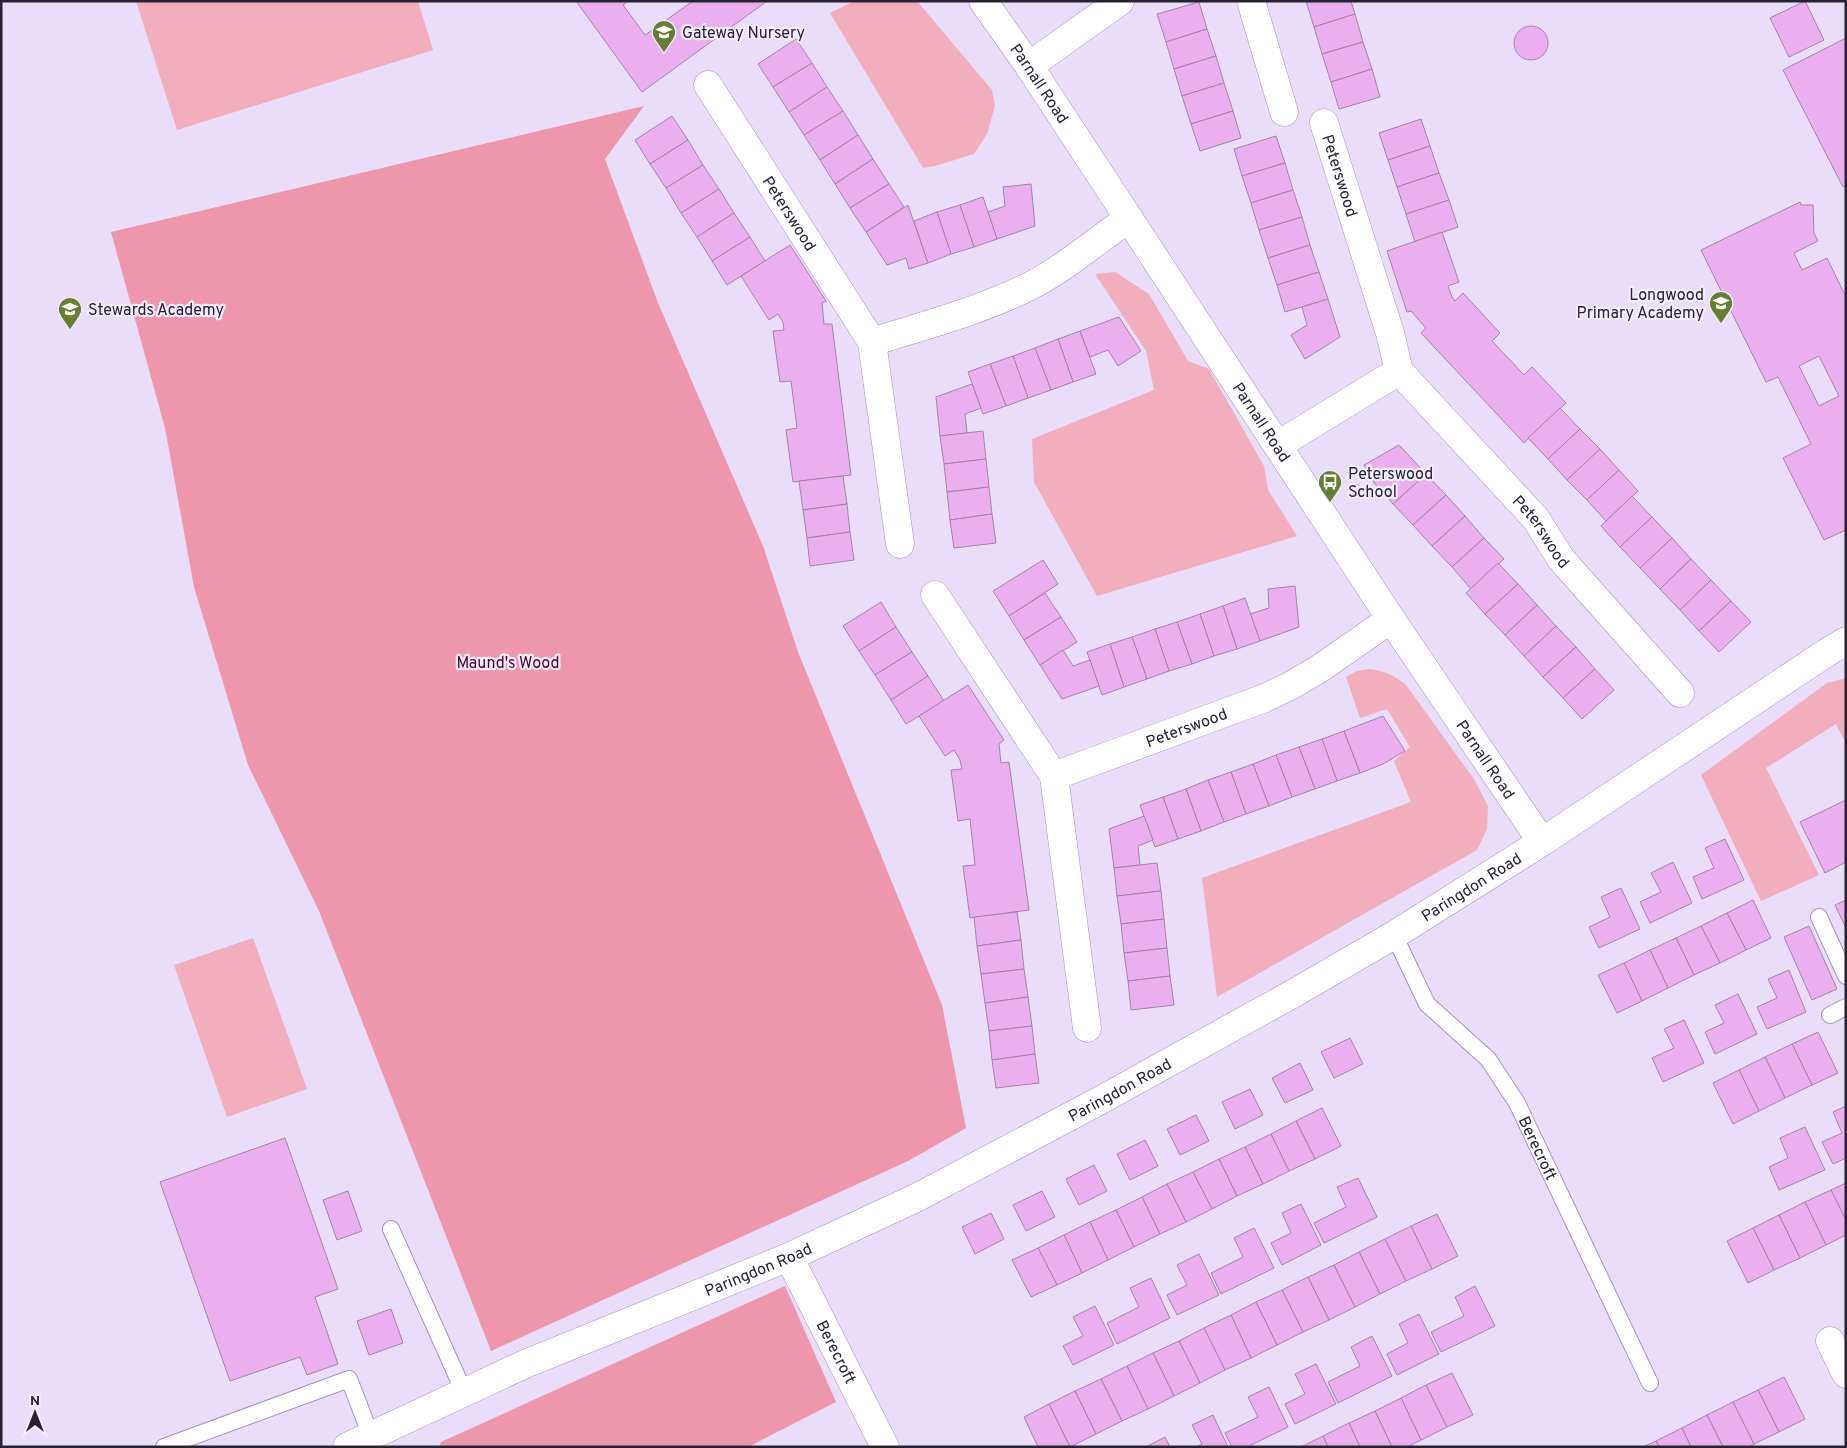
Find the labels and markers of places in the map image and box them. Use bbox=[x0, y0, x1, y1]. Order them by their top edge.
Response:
school or university icon: Gateway Nursery bbox=[651, 19, 677, 53]
place label: Gateway Nursery bbox=[682, 24, 805, 44]
place label: Longwood Primary Academy bbox=[1577, 286, 1704, 324]
school or university icon: Longwood Primary Academy bbox=[1708, 290, 1734, 324]
school or university icon: Stewards Academy bbox=[57, 296, 83, 330]
place label: Stewards Academy bbox=[88, 301, 224, 321]
place label: Peterswood School bbox=[1348, 465, 1433, 503]
bus stop icon: Peterswood School bbox=[1317, 469, 1343, 503]

